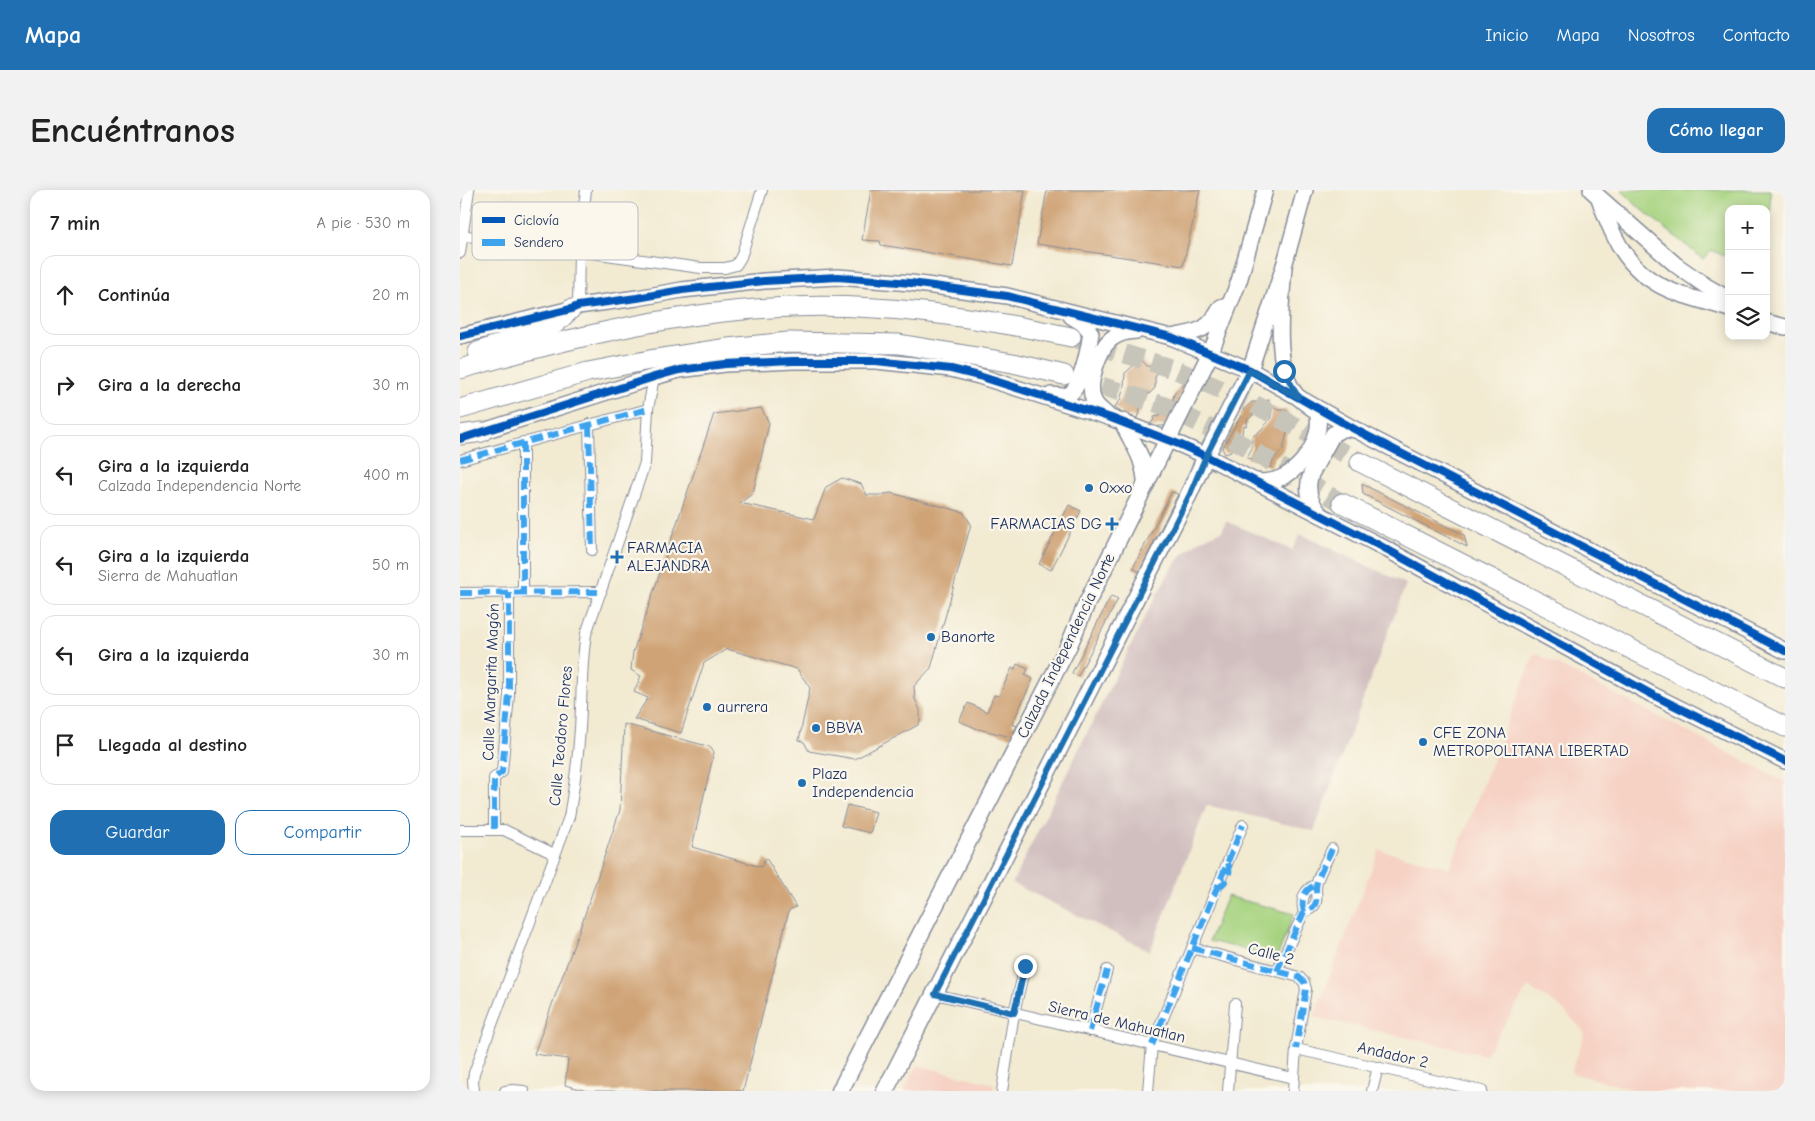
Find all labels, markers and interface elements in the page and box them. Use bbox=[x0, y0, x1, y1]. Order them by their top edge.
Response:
text: Mapa bbox=[25, 21, 81, 49]
text: Inicio bbox=[1485, 25, 1529, 46]
text: Mapa bbox=[1557, 25, 1600, 46]
text: Nosotros bbox=[1628, 25, 1695, 46]
text: Contacto bbox=[1723, 25, 1790, 46]
button: Cómo llegar bbox=[1647, 108, 1785, 153]
text: Encuéntranos bbox=[30, 110, 235, 151]
legend bbox=[472, 202, 638, 260]
map controls bbox=[1725, 205, 1770, 340]
button: + bbox=[1725, 205, 1770, 250]
text: 7 min bbox=[50, 211, 100, 235]
text: Ciclovía bbox=[514, 212, 559, 229]
text: A pie · 530 m bbox=[317, 214, 410, 232]
text: Sendero bbox=[514, 234, 564, 251]
button: − bbox=[1725, 250, 1770, 295]
icon: ahead bbox=[51, 281, 79, 309]
text: Continúa bbox=[98, 284, 170, 306]
text: 20 m bbox=[372, 286, 409, 304]
button: layers bbox=[1725, 295, 1770, 340]
route start bbox=[1273, 360, 1296, 383]
icon: right bbox=[51, 371, 79, 399]
text: Gira a la derecha bbox=[98, 374, 241, 396]
text: 30 m bbox=[373, 376, 409, 394]
text: Gira a la izquierda bbox=[98, 455, 249, 477]
icon: left bbox=[51, 461, 79, 489]
text: 400 m bbox=[363, 466, 409, 484]
text: Calzada Independencia Norte bbox=[98, 477, 301, 495]
place label: Oxxo bbox=[1099, 479, 1133, 497]
marker: Oxxo bbox=[1083, 482, 1095, 494]
place label: FARMACIAS DG bbox=[990, 515, 1102, 533]
marker: FARMACIAS DG bbox=[1106, 518, 1118, 530]
place label: FARMACIA ALEJANDRA bbox=[627, 539, 710, 575]
text: Gira a la izquierda bbox=[98, 545, 249, 567]
icon: left bbox=[51, 551, 79, 579]
marker: FARMACIA ALEJANDRA bbox=[611, 551, 623, 563]
street label: Calzada Independencia Norte bbox=[1013, 551, 1119, 741]
text: 50 m bbox=[372, 556, 409, 574]
text: Sierra de Mahuatlan bbox=[98, 567, 238, 585]
street label: Calle Margarita Magón bbox=[479, 603, 503, 761]
place label: Banorte bbox=[941, 628, 995, 646]
marker: Banorte bbox=[925, 631, 937, 643]
icon: left bbox=[51, 641, 79, 669]
text: Gira a la izquierda bbox=[98, 644, 249, 666]
text: 30 m bbox=[373, 646, 409, 664]
street label: Calle Teodoro Flores bbox=[546, 665, 576, 807]
place label: aurrera bbox=[717, 698, 768, 716]
marker: aurrera bbox=[701, 701, 713, 713]
place label: BBVA bbox=[826, 719, 863, 737]
marker: BBVA bbox=[810, 722, 822, 734]
place label: CFE ZONA METROPOLITANA LIBERTAD bbox=[1433, 724, 1629, 760]
icon: arrive bbox=[51, 731, 79, 759]
text: Llegada al destino bbox=[98, 734, 247, 756]
marker: CFE ZONA METROPOLITANA LIBERTAD bbox=[1417, 736, 1429, 748]
place label: Plaza Independencia bbox=[812, 765, 914, 801]
marker: Plaza Independencia bbox=[796, 777, 808, 789]
button: Guardar bbox=[50, 810, 225, 855]
button: Compartir bbox=[235, 810, 410, 855]
street label: Calle 2 bbox=[1246, 939, 1296, 969]
route end bbox=[1014, 955, 1037, 978]
street label: Sierra de Mahuatlan bbox=[1047, 997, 1187, 1047]
street label: Andador 2 bbox=[1356, 1038, 1430, 1072]

